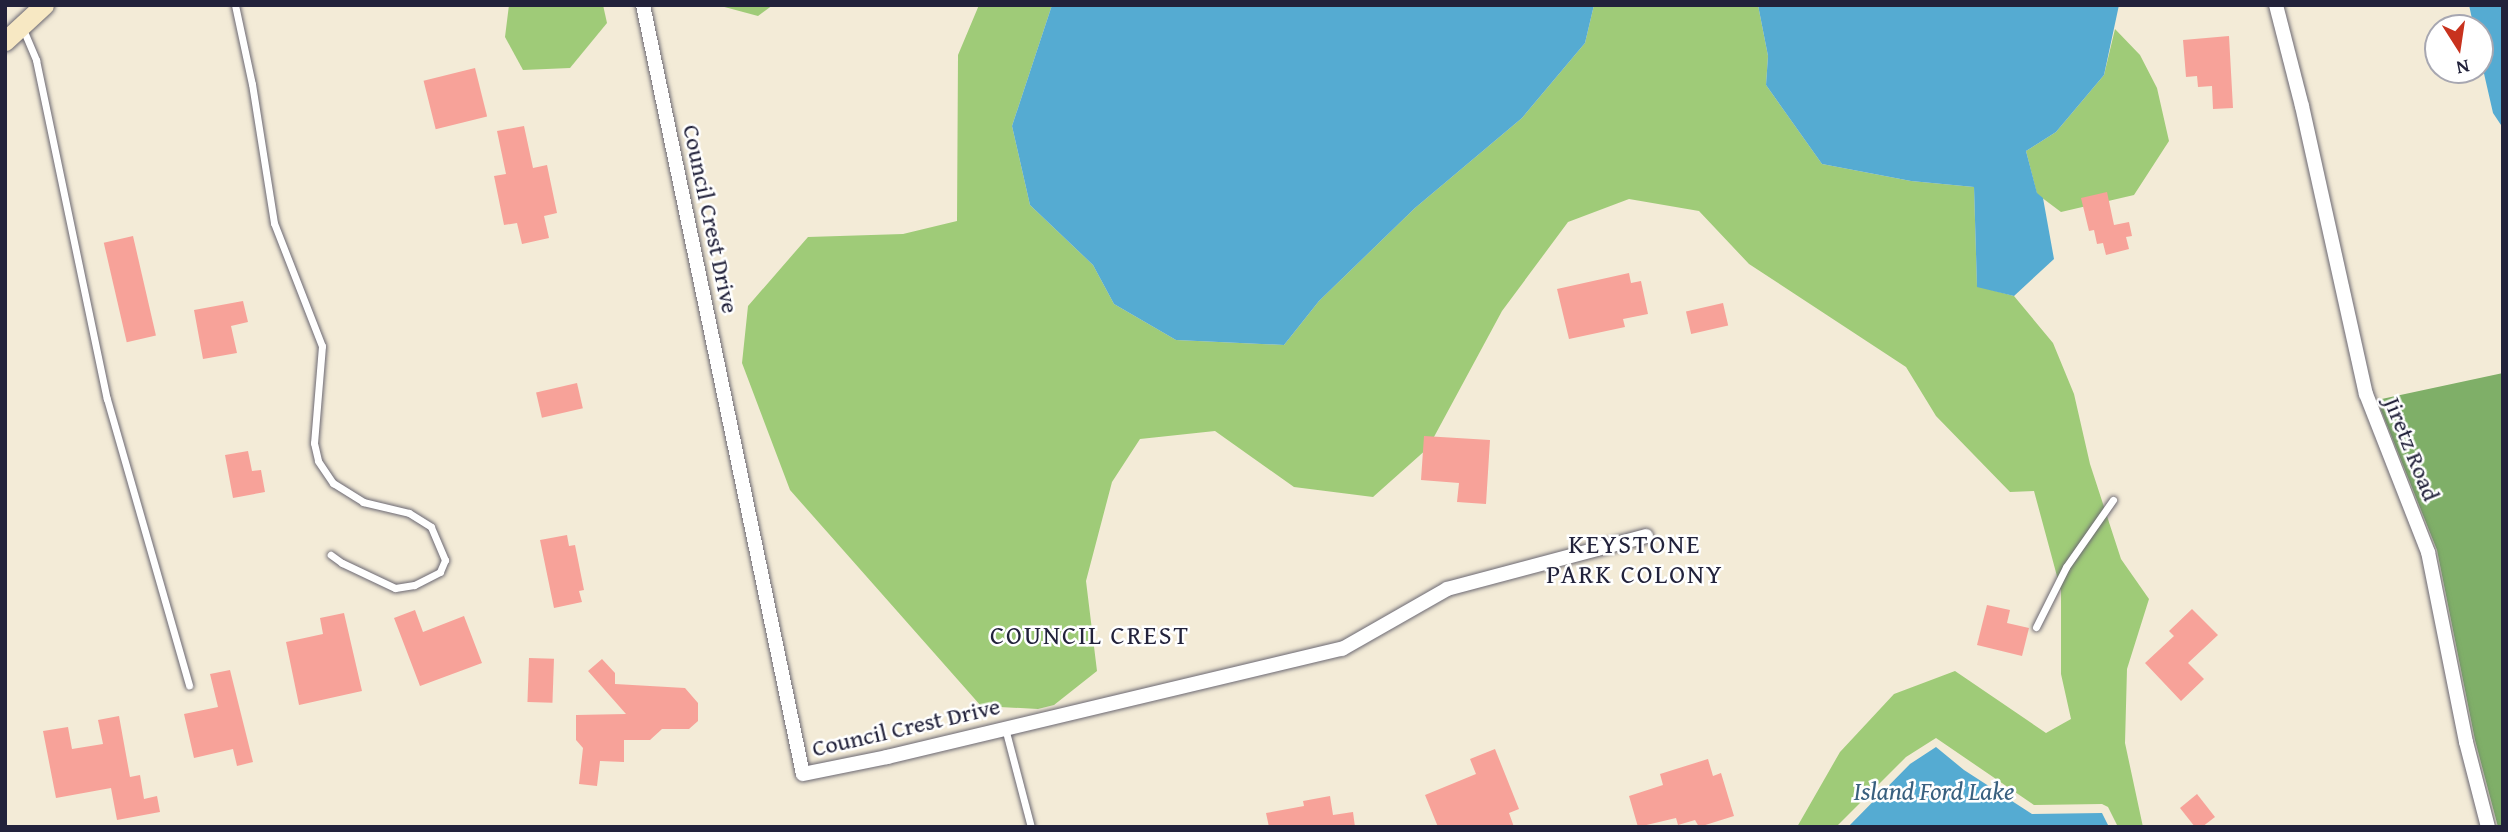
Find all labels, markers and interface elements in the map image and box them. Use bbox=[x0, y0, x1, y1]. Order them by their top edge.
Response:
north arrow bbox=[2424, 14, 2494, 84]
text: N bbox=[2454, 53, 2472, 83]
street label: Council Crest Drive bbox=[677, 122, 745, 316]
street label: Jiretz Road bbox=[2378, 393, 2446, 505]
district label: KEYSTONE PARK COLONY bbox=[1548, 528, 1722, 590]
district label: COUNCIL CREST bbox=[992, 619, 1188, 651]
street label: Council Crest Drive bbox=[809, 691, 1003, 763]
water label: Island Ford Lake bbox=[1853, 775, 2015, 807]

